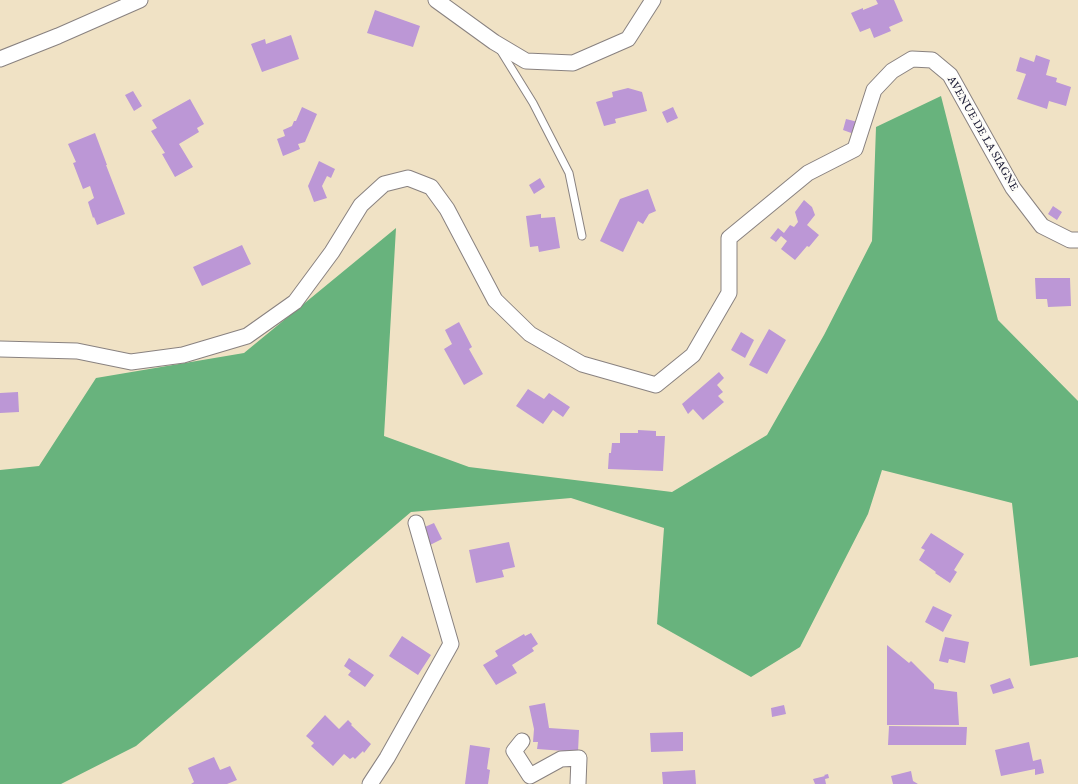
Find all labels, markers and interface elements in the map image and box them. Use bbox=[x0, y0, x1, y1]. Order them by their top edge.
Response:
street label: AVENUE DE LA SIAGNE bbox=[944, 74, 1020, 194]

